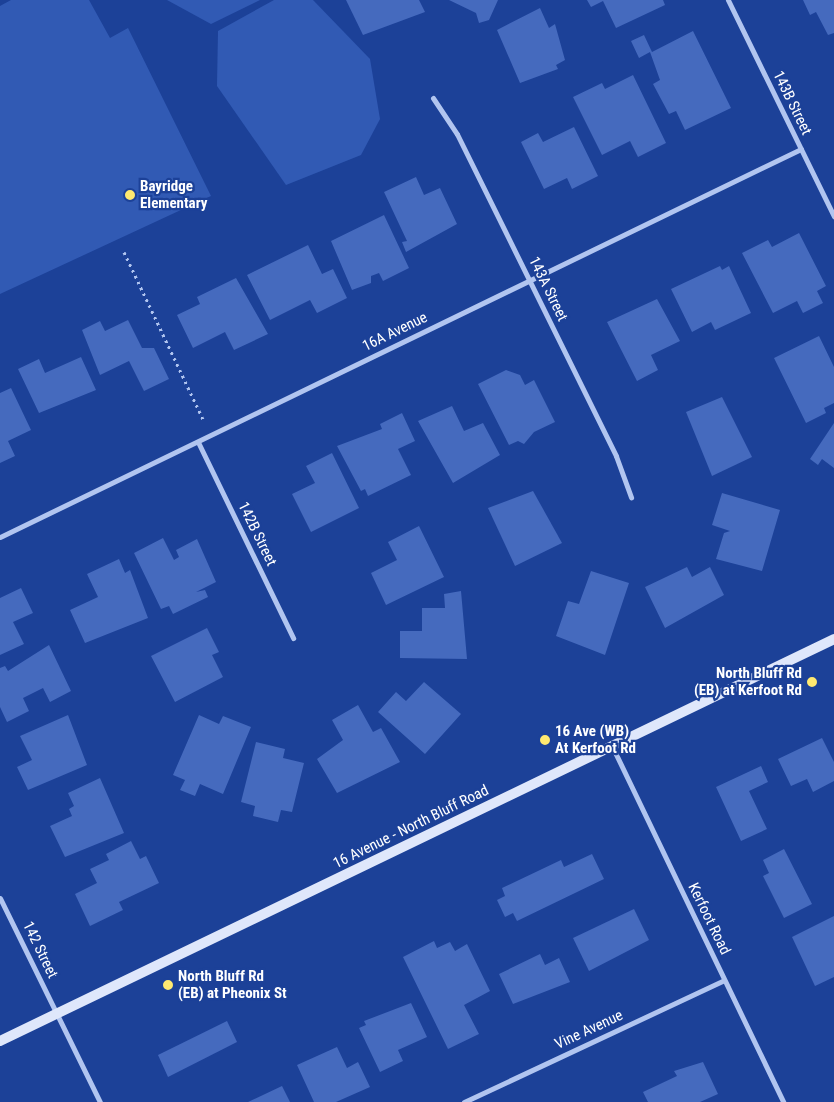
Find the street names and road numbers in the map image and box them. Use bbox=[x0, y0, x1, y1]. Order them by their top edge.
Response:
street label: 143B Street bbox=[769, 68, 815, 138]
street label: 143A Street bbox=[525, 254, 571, 324]
street label: 16A Avenue bbox=[360, 309, 430, 355]
street label: 142B Street bbox=[234, 499, 280, 569]
street label: 16 Avenue - North Bluff Road bbox=[330, 781, 492, 873]
street label: Kerfoot Road bbox=[684, 880, 734, 958]
street label: 142 Street bbox=[19, 919, 61, 981]
street label: Vine Avenue bbox=[552, 1006, 626, 1054]

